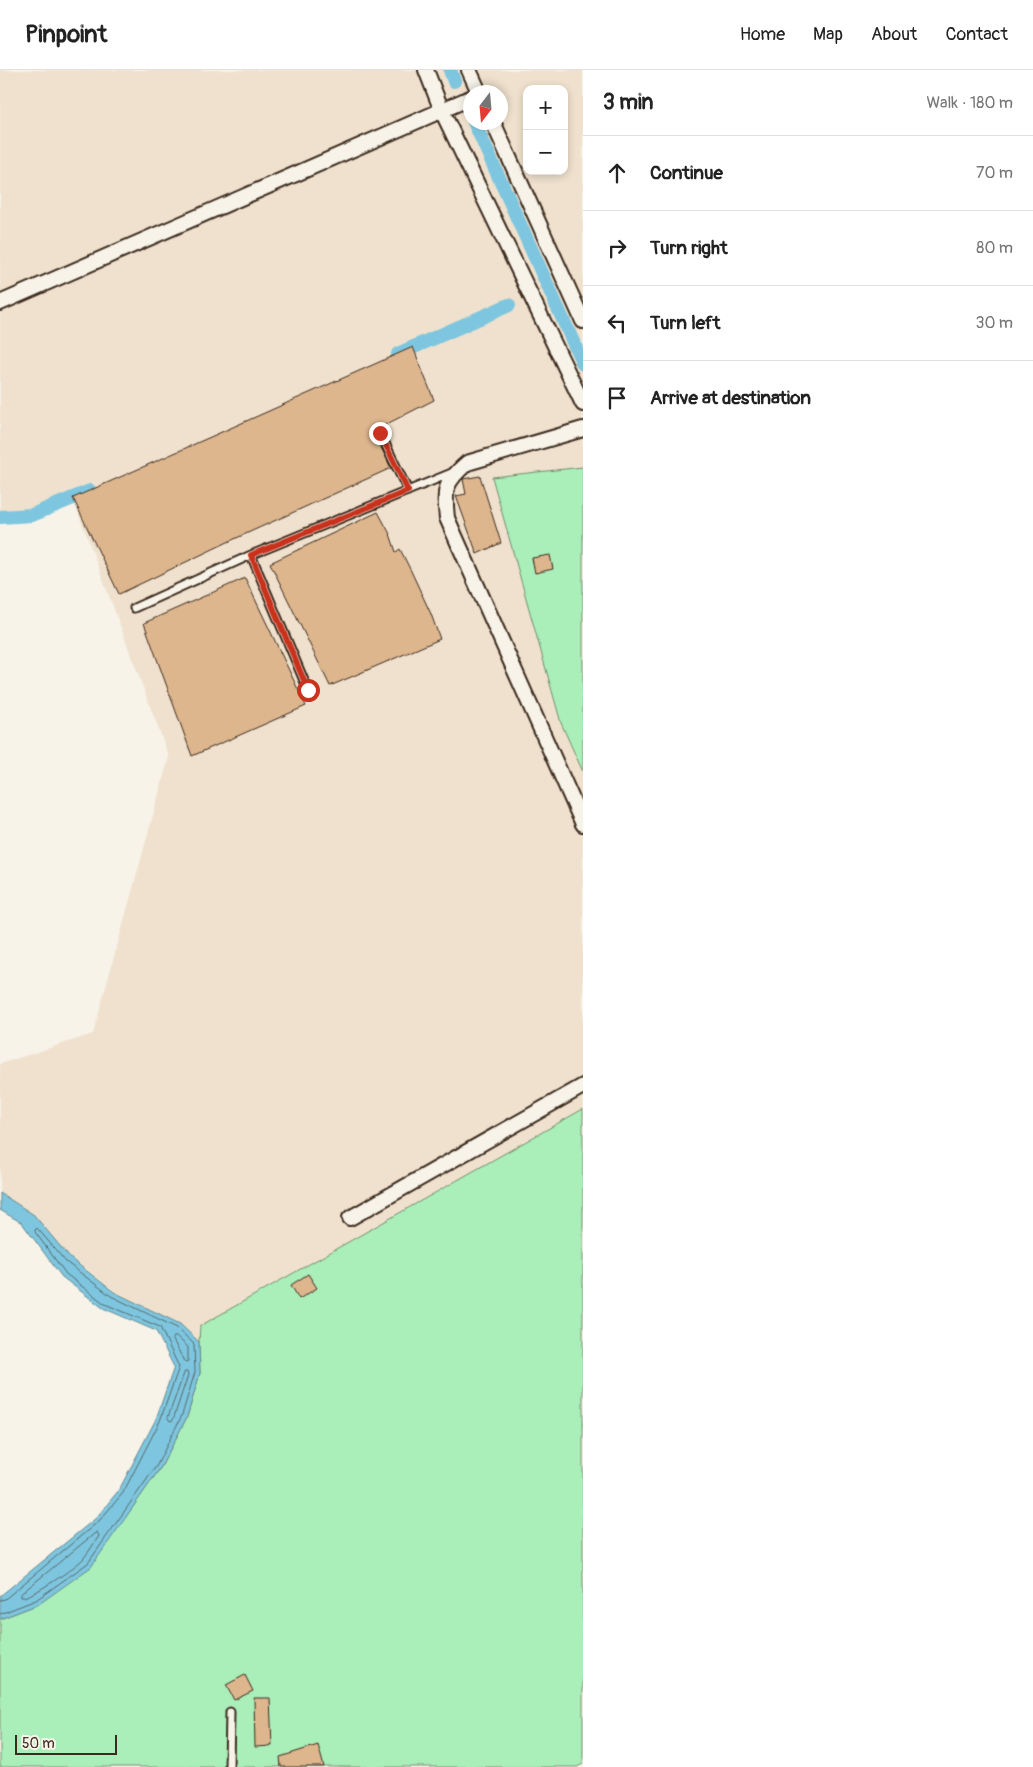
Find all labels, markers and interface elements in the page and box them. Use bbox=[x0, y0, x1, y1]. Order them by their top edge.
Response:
text: Pinpoint bbox=[25, 20, 107, 49]
text: Home bbox=[740, 23, 785, 46]
text: Map bbox=[813, 23, 843, 46]
text: About bbox=[871, 23, 917, 46]
text: Contact bbox=[945, 23, 1008, 46]
north arrow bbox=[463, 85, 508, 130]
map controls bbox=[523, 85, 568, 175]
button: + bbox=[523, 85, 568, 130]
text: 3 min bbox=[603, 89, 653, 116]
text: Walk · 180 m bbox=[926, 93, 1013, 113]
button: − bbox=[523, 130, 568, 175]
icon: ahead bbox=[603, 159, 631, 187]
text: Continue bbox=[650, 161, 723, 185]
text: 70 m bbox=[976, 163, 1013, 183]
icon: right bbox=[603, 234, 631, 262]
text: Turn right bbox=[650, 236, 728, 260]
text: 80 m bbox=[976, 238, 1013, 258]
icon: left bbox=[603, 309, 631, 337]
text: Turn left bbox=[650, 311, 720, 335]
text: 30 m bbox=[975, 313, 1013, 333]
icon: arrive bbox=[603, 384, 631, 412]
text: Arrive at destination bbox=[650, 386, 811, 410]
route end bbox=[369, 422, 392, 445]
route start bbox=[297, 679, 320, 702]
scale bar bbox=[15, 1732, 118, 1755]
text: 50 m bbox=[22, 1735, 55, 1752]

